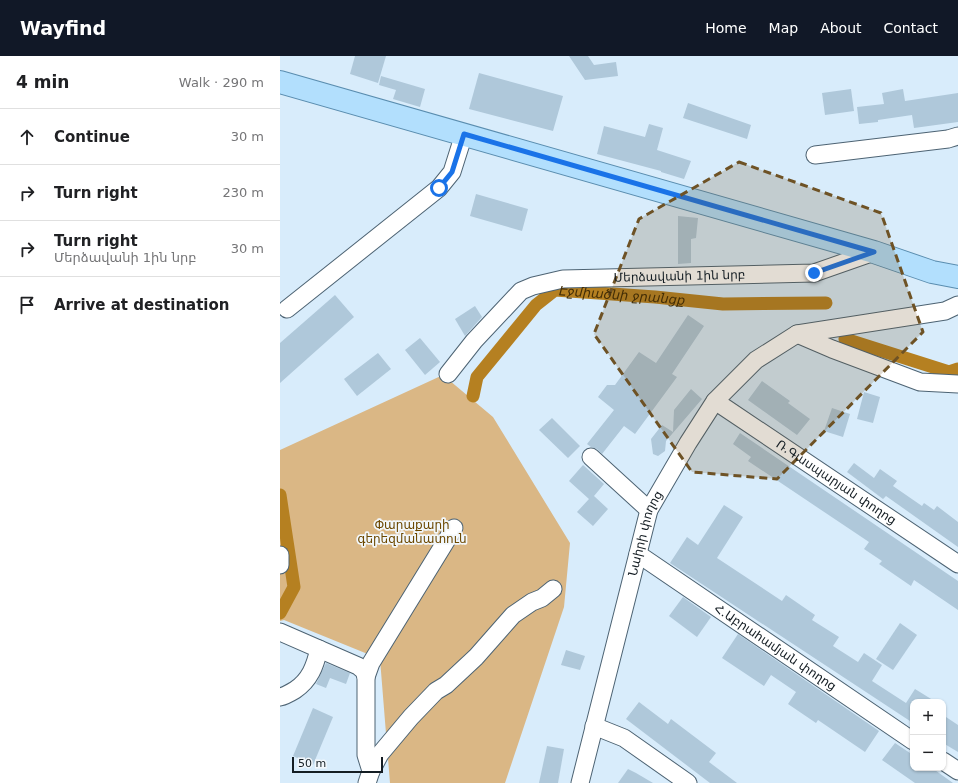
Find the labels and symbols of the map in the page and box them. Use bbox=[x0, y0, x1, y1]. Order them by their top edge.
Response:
route start bbox=[430, 179, 448, 197]
route end bbox=[805, 264, 823, 282]
street label: Մերձավանի 1ին նրբ bbox=[614, 268, 745, 285]
water label: Էջմիածնի ջրանցք bbox=[558, 283, 686, 308]
street label: Ռ.Գասպարյան փողոց bbox=[774, 437, 899, 527]
street label: Նաիրի փողոց bbox=[625, 488, 666, 578]
park label: Փարաքարի գերեզմանատուն bbox=[357, 518, 467, 546]
street label: Հ.Աբրահամյան փողոց bbox=[712, 601, 839, 694]
scale bar bbox=[292, 755, 383, 774]

